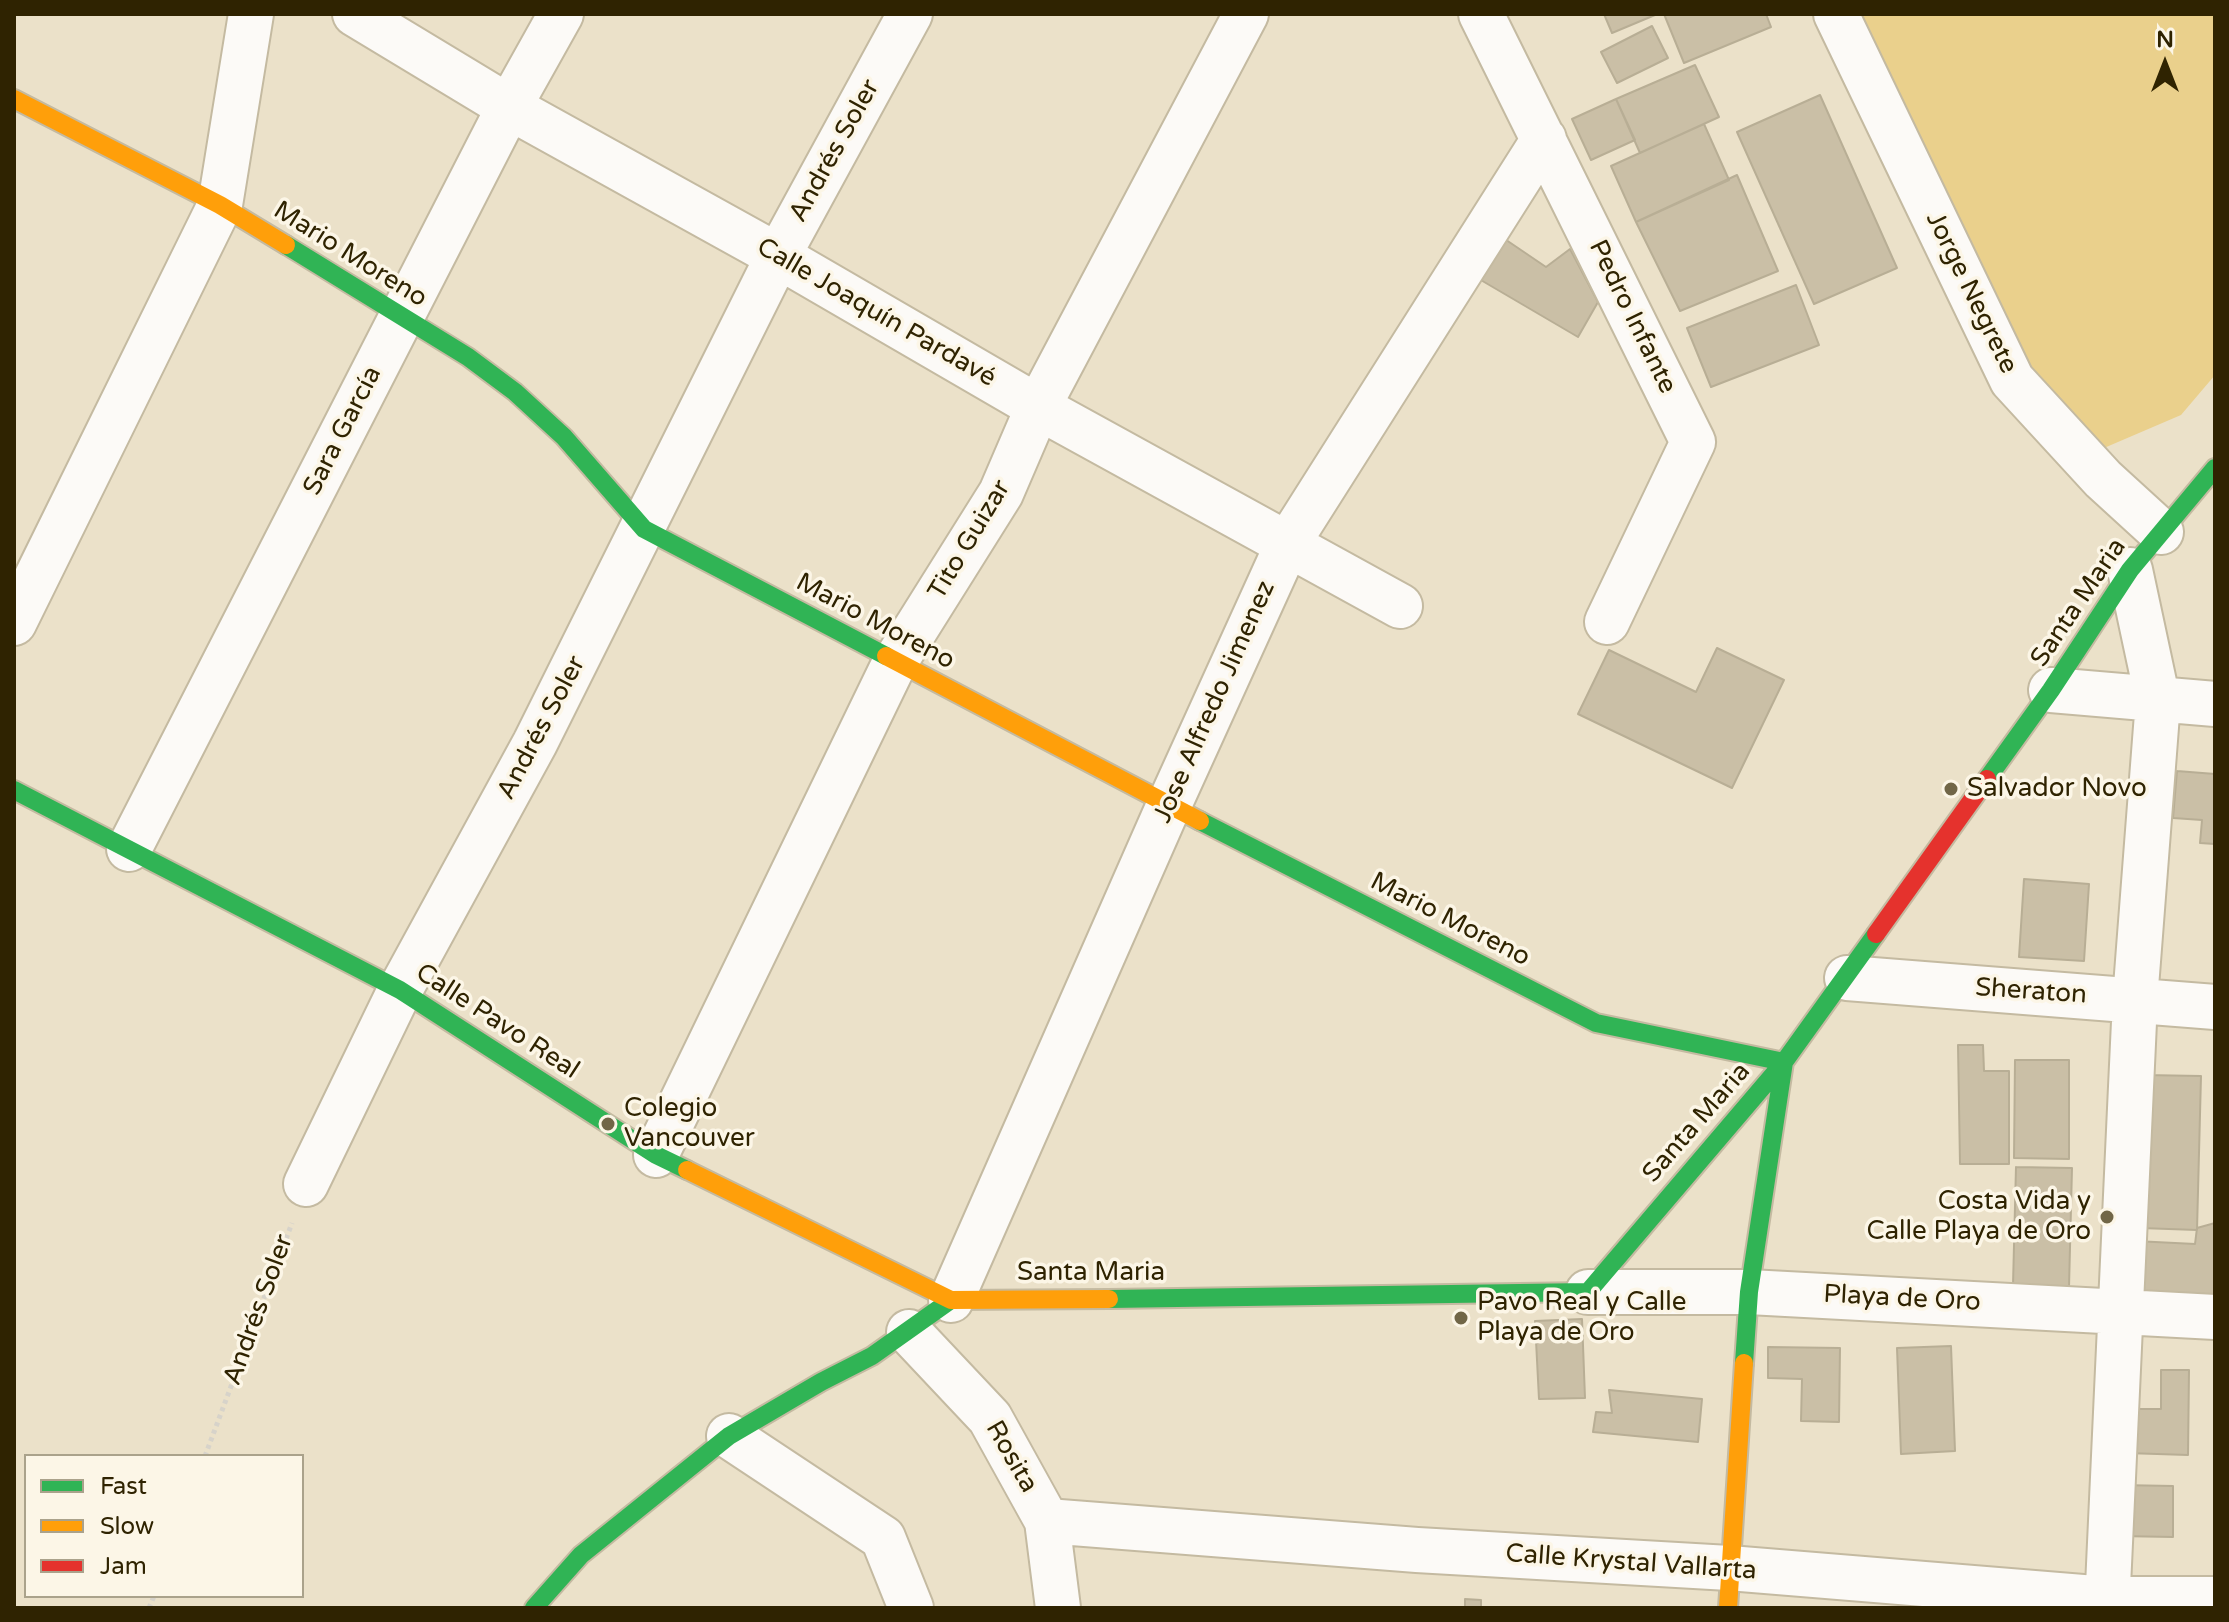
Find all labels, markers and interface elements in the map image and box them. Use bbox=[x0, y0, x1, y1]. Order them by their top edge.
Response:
north arrow bbox=[2125, 24, 2205, 104]
text: N bbox=[2156, 27, 2174, 53]
street label: Andrés Soler bbox=[783, 74, 887, 228]
street label: Mario Moreno bbox=[267, 195, 433, 315]
street label: Jorge Negrete bbox=[1918, 207, 2024, 379]
street label: Calle Joaquín Pardavé bbox=[751, 232, 1001, 394]
street label: Pedro Infante bbox=[1581, 235, 1683, 399]
street label: Sara García bbox=[297, 361, 389, 501]
street label: Tito Guizar bbox=[922, 475, 1018, 605]
street label: Santa Maria bbox=[2025, 533, 2133, 673]
street label: Mario Moreno bbox=[790, 567, 960, 677]
street label: Jose Alfredo Jimenez bbox=[1148, 576, 1282, 828]
street label: Andrés Soler bbox=[491, 651, 593, 805]
place label: Salvador Novo bbox=[1967, 773, 2147, 805]
marker: Salvador Novo bbox=[1942, 780, 1960, 798]
street label: Mario Moreno bbox=[1365, 866, 1535, 974]
street label: Calle Pavo Real bbox=[409, 958, 585, 1086]
street label: Sheraton bbox=[1974, 973, 2088, 1011]
street label: Santa Maria bbox=[1637, 1057, 1757, 1189]
place label: Colegio Vancouver bbox=[624, 1093, 755, 1154]
marker: Colegio Vancouver bbox=[599, 1115, 617, 1133]
place label: Costa Vida y Calle Playa de Oro bbox=[1866, 1186, 2091, 1248]
marker: Costa Vida y Calle Playa de Oro bbox=[2098, 1208, 2116, 1226]
street label: Andrés Soler bbox=[217, 1230, 301, 1390]
street label: Santa Maria bbox=[1017, 1257, 1165, 1289]
street label: Playa de Oro bbox=[1823, 1279, 1981, 1319]
place label: Pavo Real y Calle Playa de Oro bbox=[1477, 1287, 1686, 1348]
marker: Pavo Real y Calle Playa de Oro bbox=[1452, 1309, 1470, 1327]
street label: Rosita bbox=[978, 1416, 1044, 1498]
legend bbox=[24, 1454, 304, 1598]
text: Fast bbox=[100, 1472, 147, 1501]
text: Slow bbox=[100, 1512, 154, 1541]
street label: Calle Krystal Vallarta bbox=[1504, 1539, 1758, 1587]
text: Jam bbox=[100, 1552, 147, 1581]

